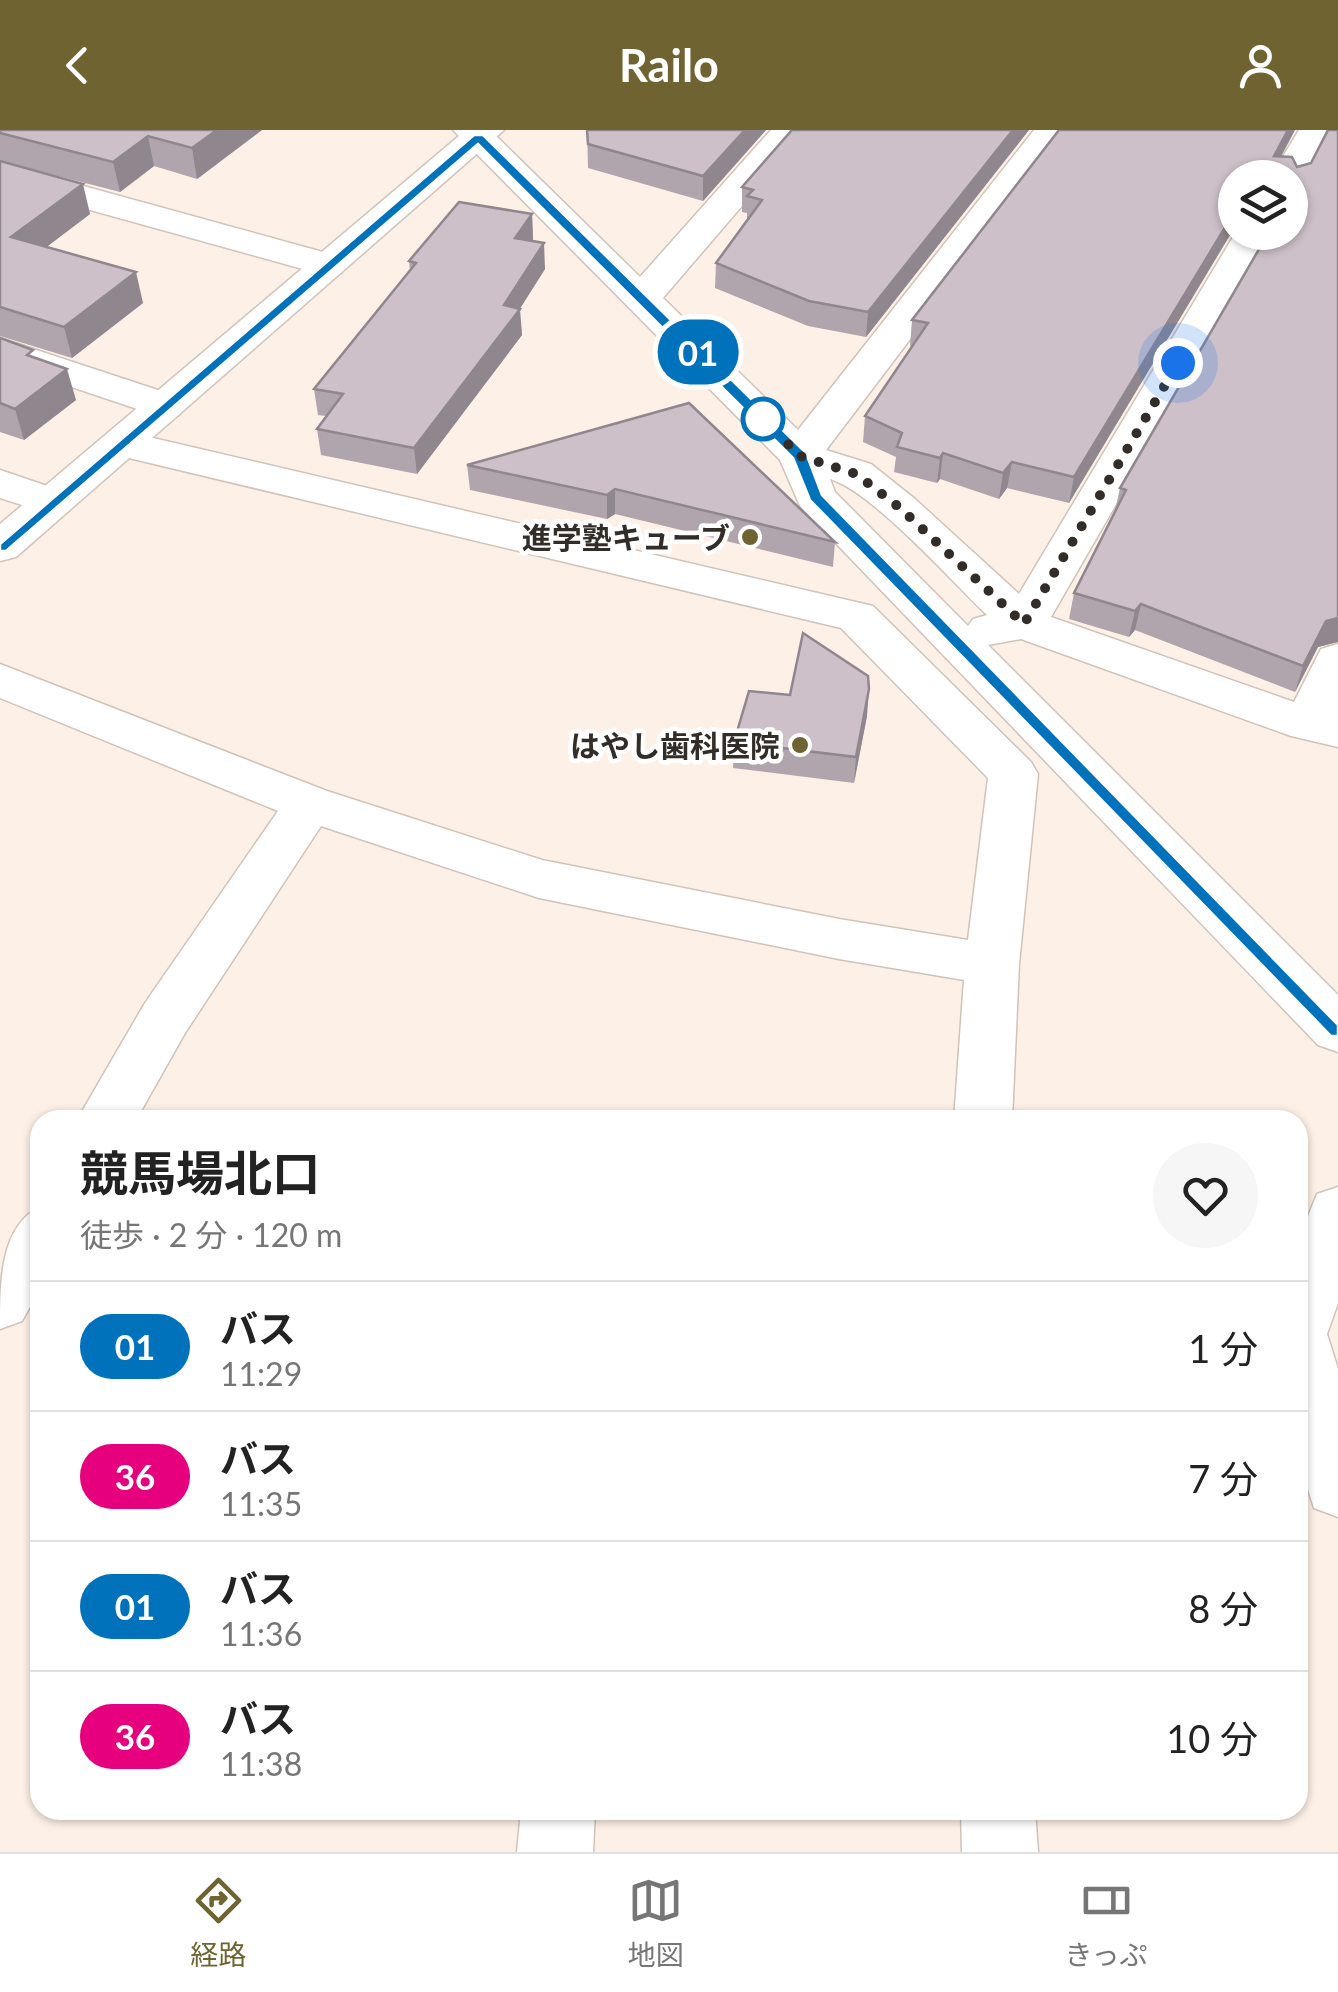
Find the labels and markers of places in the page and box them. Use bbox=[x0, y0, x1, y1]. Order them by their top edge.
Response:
unlabelled marker bbox=[742, 398, 784, 440]
place label: 進学塾キューブ bbox=[522, 519, 730, 555]
marker: 進学塾キューブ bbox=[739, 526, 761, 548]
place label: はやし歯科医院 bbox=[570, 727, 780, 763]
marker: はやし歯科医院 bbox=[789, 734, 811, 756]

